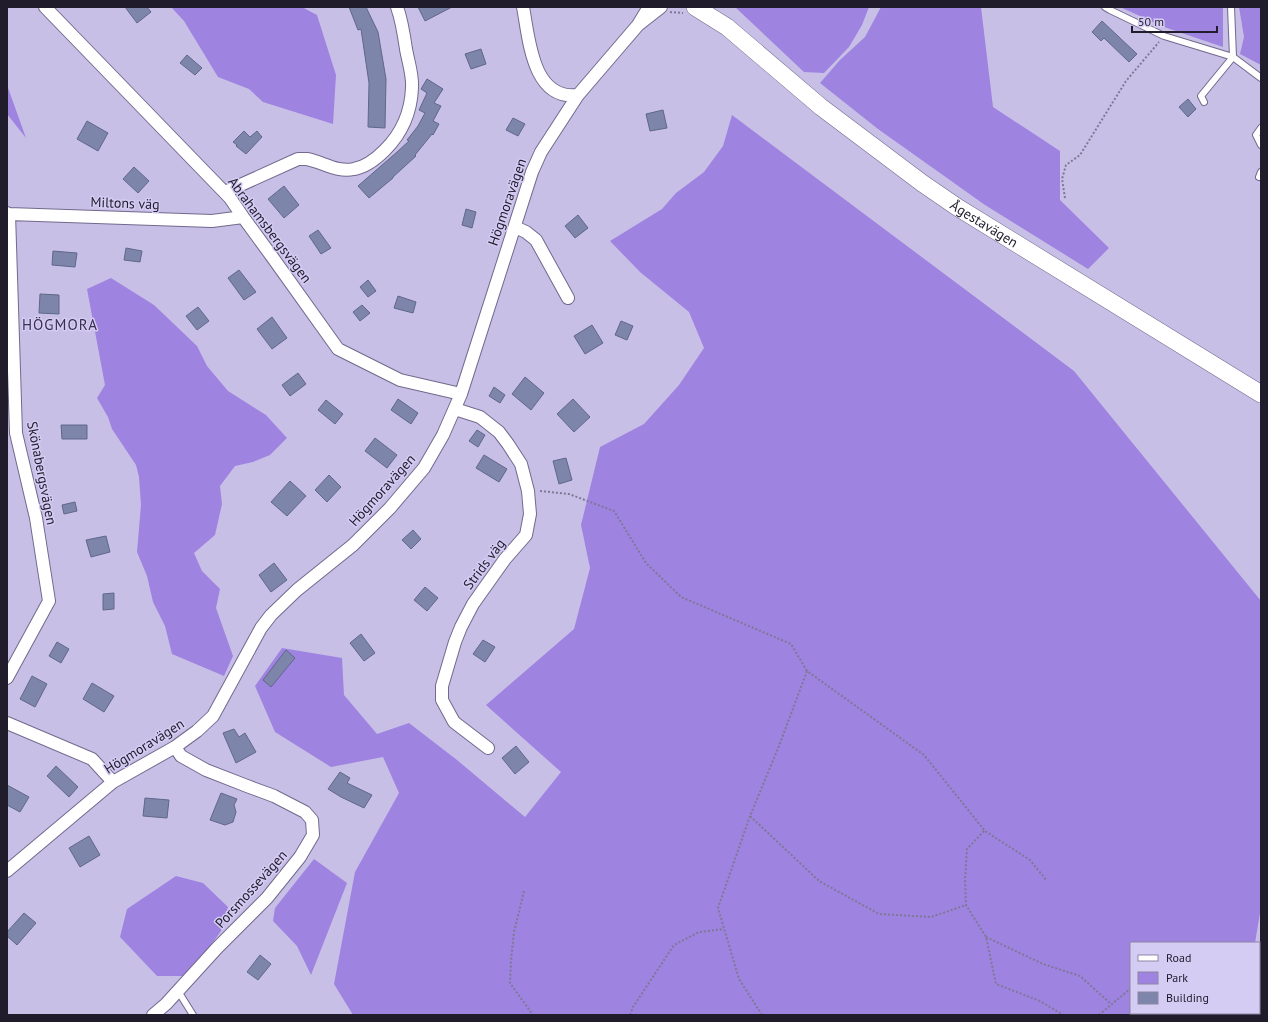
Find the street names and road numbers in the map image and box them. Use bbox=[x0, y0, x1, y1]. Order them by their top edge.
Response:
street label: Högmoravägen bbox=[484, 156, 530, 248]
street label: Abrahamsbergsvägen bbox=[224, 173, 316, 287]
street label: Miltons väg bbox=[90, 193, 160, 213]
street label: Ågestavägen bbox=[947, 196, 1021, 251]
street label: Skönabergsvägen bbox=[23, 420, 61, 526]
street label: Högmoravägen bbox=[345, 450, 419, 530]
street label: Strids väg bbox=[459, 535, 509, 593]
street label: Högmoravägen bbox=[101, 714, 187, 778]
street label: Porsmossevägen bbox=[211, 846, 291, 932]

